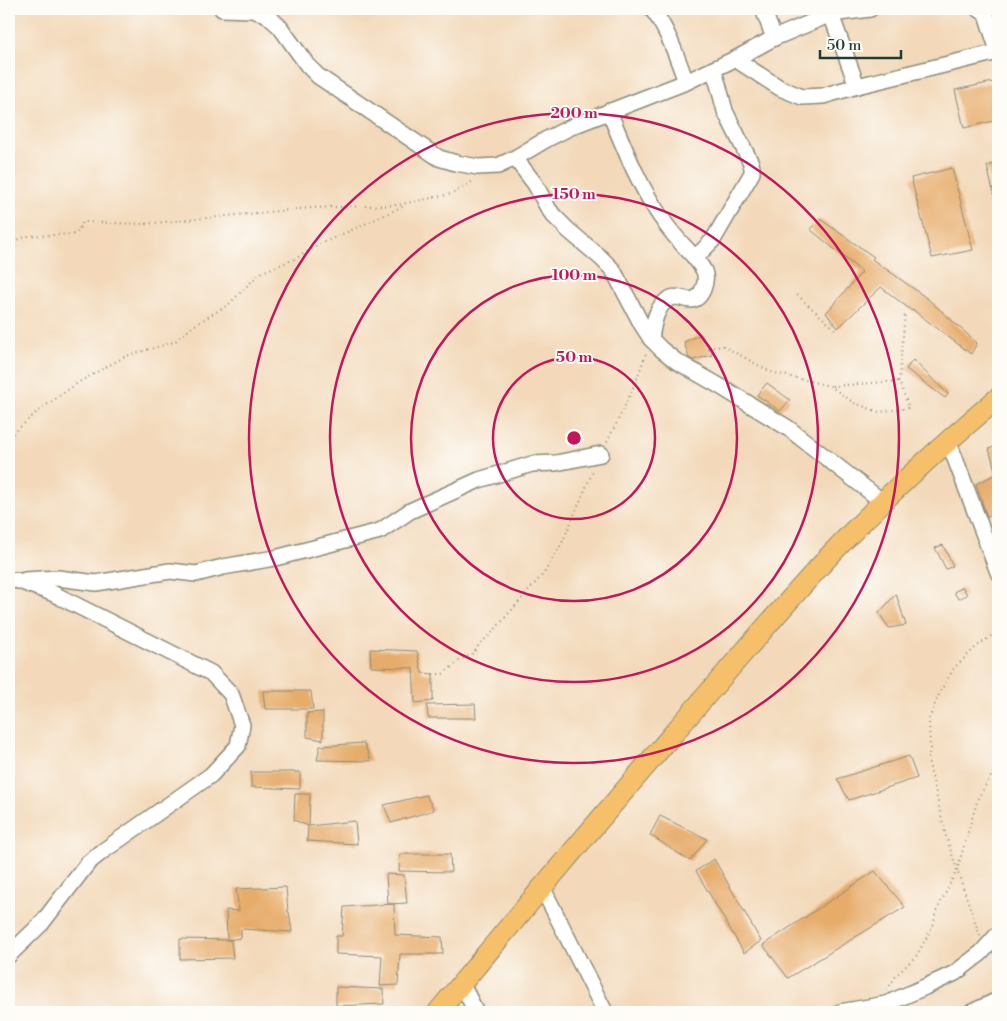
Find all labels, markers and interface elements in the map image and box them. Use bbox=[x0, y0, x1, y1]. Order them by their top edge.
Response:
scale bar bbox=[820, 28, 901, 60]
text: 50 m bbox=[827, 36, 861, 55]
text: 200 m bbox=[550, 104, 598, 123]
text: 150 m bbox=[552, 185, 596, 204]
text: 100 m bbox=[552, 266, 597, 285]
text: 50 m bbox=[556, 348, 592, 367]
centre of rings bbox=[565, 429, 583, 447]

